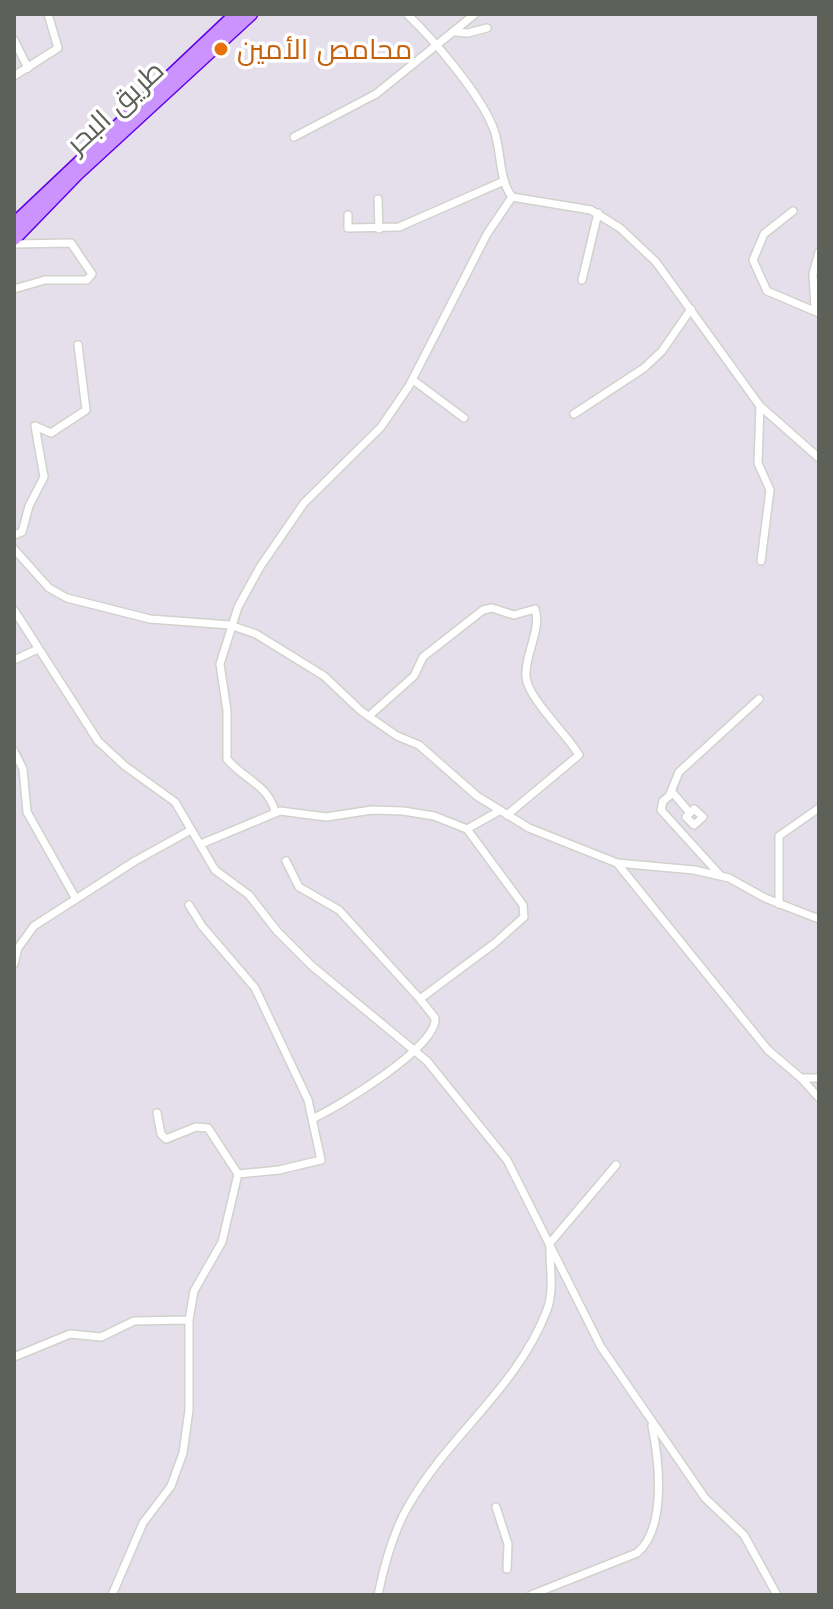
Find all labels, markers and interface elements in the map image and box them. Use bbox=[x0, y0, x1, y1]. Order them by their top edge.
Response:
place label: محامص الأمين bbox=[237, 29, 412, 70]
marker: محامص الأمين bbox=[212, 40, 230, 58]
street label: طريق البحر bbox=[55, 51, 173, 165]

